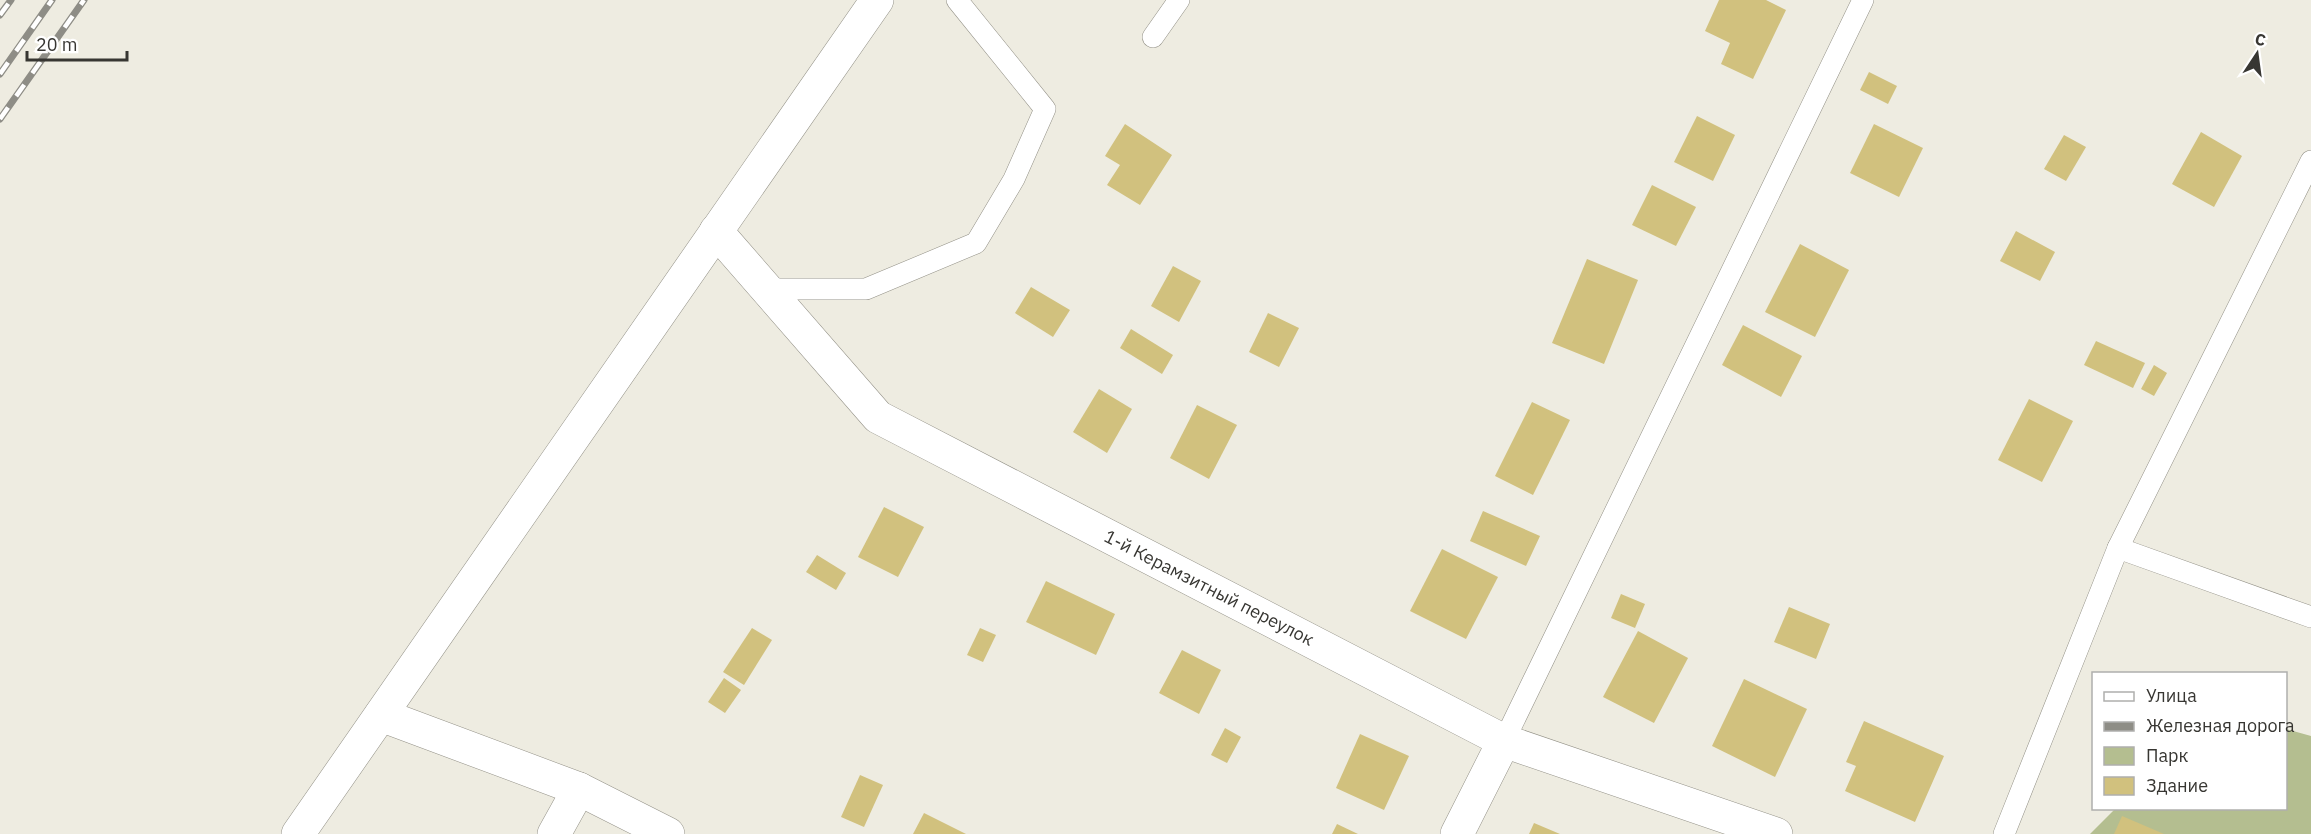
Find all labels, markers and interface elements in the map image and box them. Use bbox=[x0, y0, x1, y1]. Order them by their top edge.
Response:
scale bar bbox=[27, 24, 128, 62]
north arrow bbox=[2227, 24, 2287, 84]
text: С bbox=[2253, 28, 2268, 50]
text: 20 m bbox=[36, 33, 78, 56]
street label: 1-й Керамзитный переулок bbox=[1100, 525, 1318, 651]
legend bbox=[2092, 672, 2287, 810]
text: Улица bbox=[2146, 684, 2197, 707]
text: Железная дорога bbox=[2146, 714, 2295, 737]
text: Парк bbox=[2146, 744, 2189, 767]
text: Здание bbox=[2146, 774, 2208, 797]

